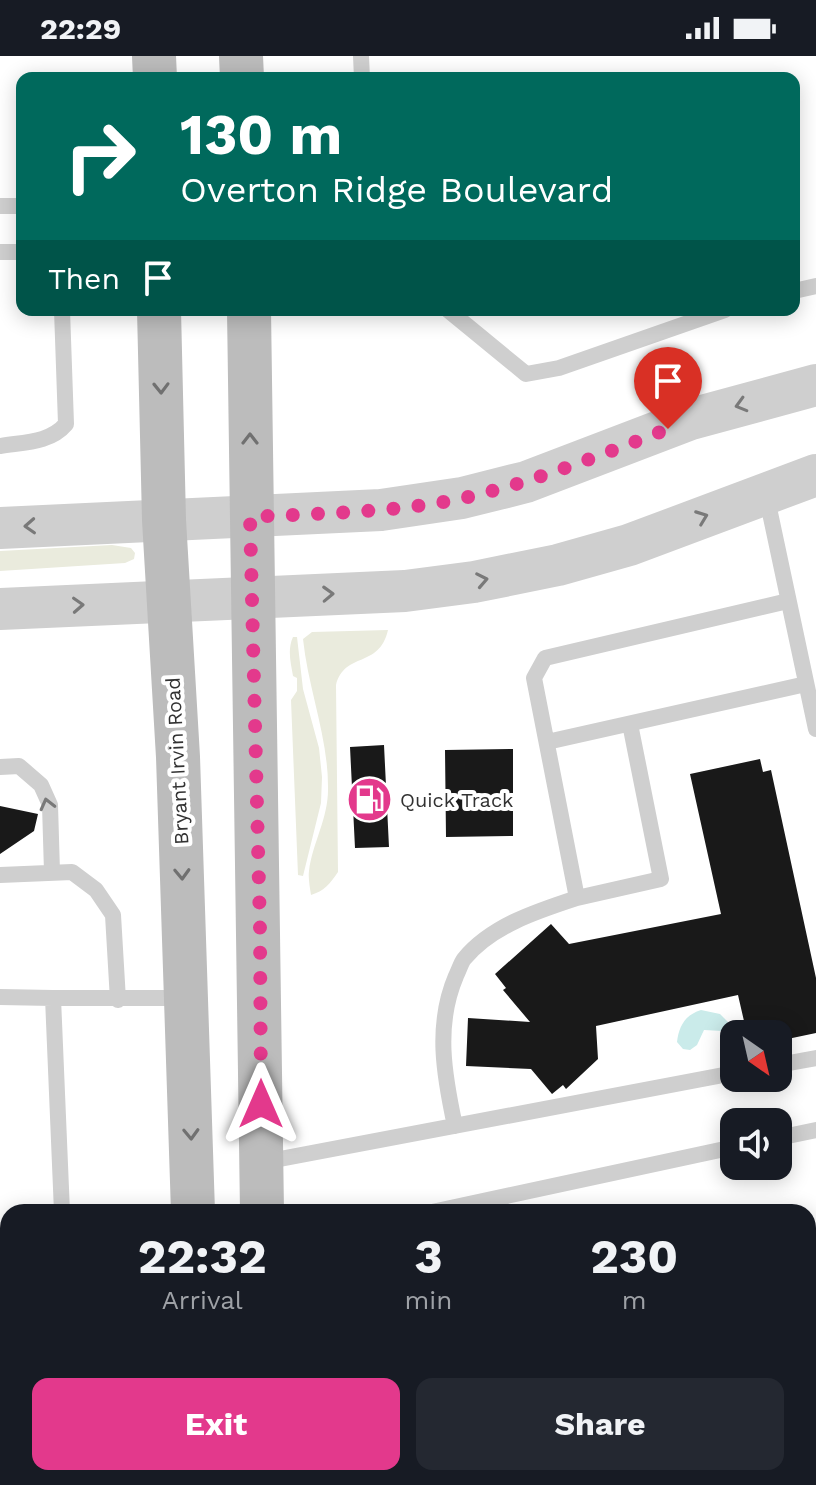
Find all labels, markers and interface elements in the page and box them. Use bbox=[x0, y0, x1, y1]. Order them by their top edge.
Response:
text: 22:29 bbox=[40, 11, 121, 46]
text: 130 m bbox=[180, 102, 342, 168]
icon: right bbox=[48, 104, 152, 208]
text: Overton Ridge Boulevard bbox=[180, 169, 613, 211]
icon: arrive bbox=[136, 256, 180, 300]
text: Then bbox=[48, 261, 120, 296]
pin bbox=[634, 347, 702, 429]
icon: arrive bbox=[646, 359, 690, 403]
one-way arrow bbox=[152, 382, 169, 395]
one-way arrow bbox=[734, 396, 748, 412]
one-way arrow bbox=[241, 432, 259, 445]
one-way arrow bbox=[694, 510, 708, 527]
one-way arrow bbox=[23, 518, 36, 535]
one-way arrow bbox=[475, 573, 489, 590]
one-way arrow bbox=[322, 585, 335, 602]
one-way arrow bbox=[72, 597, 85, 614]
street label: Bryant Irvin Road bbox=[161, 677, 193, 845]
fuel station icon: Quick Track bbox=[345, 776, 393, 824]
place label: Quick Track bbox=[400, 788, 513, 812]
one-way arrow bbox=[39, 798, 56, 812]
one-way arrow bbox=[174, 868, 191, 881]
north arrow bbox=[720, 1020, 792, 1092]
map controls bbox=[720, 1020, 792, 1180]
position arrow bbox=[219, 1062, 303, 1146]
button: sound bbox=[720, 1108, 792, 1180]
one-way arrow bbox=[182, 1128, 199, 1141]
text: 22:32 bbox=[138, 1228, 267, 1285]
text: 3 bbox=[414, 1228, 443, 1285]
text: 230 bbox=[590, 1228, 678, 1285]
text: Arrival bbox=[162, 1285, 243, 1315]
text: min bbox=[404, 1285, 452, 1315]
text: m bbox=[622, 1285, 647, 1315]
button: Exit bbox=[32, 1378, 400, 1470]
button: Share bbox=[416, 1378, 784, 1470]

